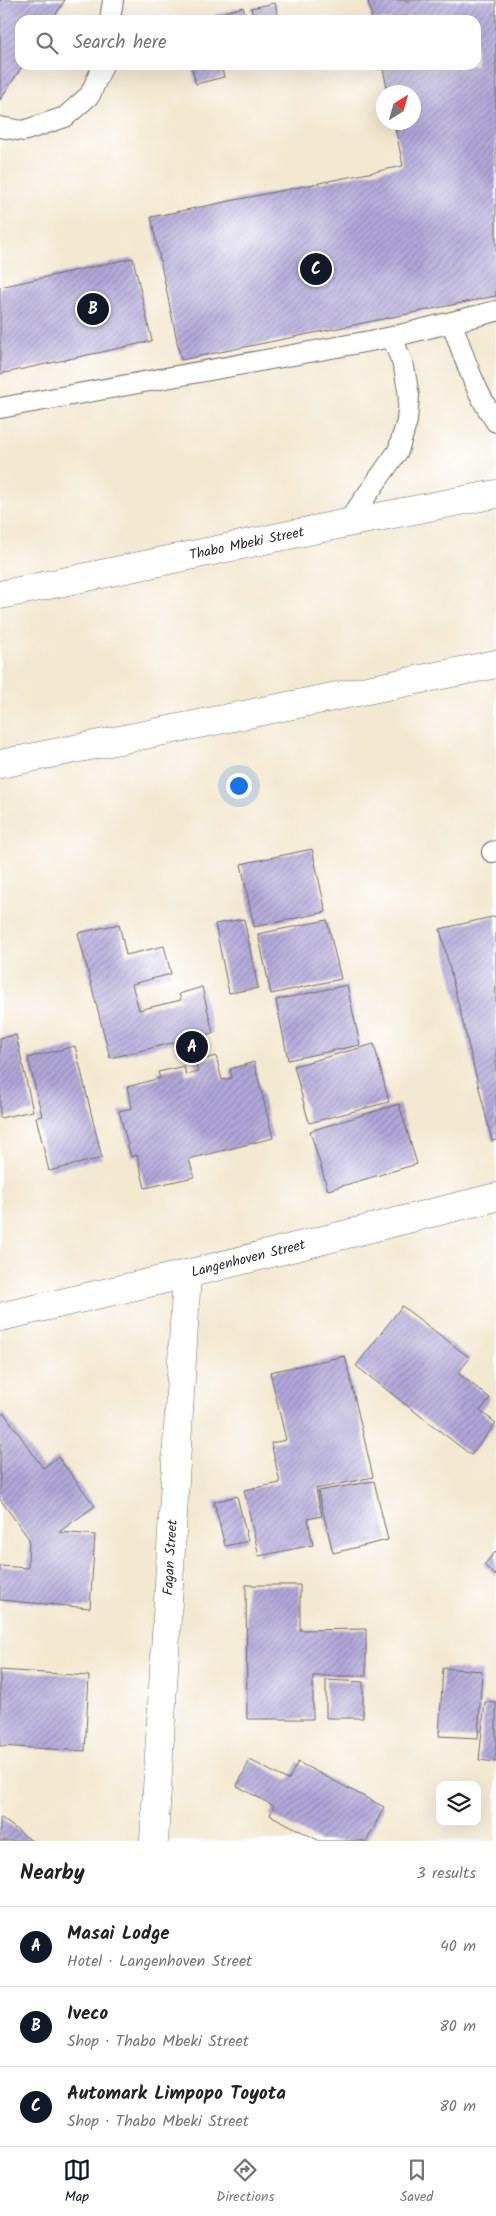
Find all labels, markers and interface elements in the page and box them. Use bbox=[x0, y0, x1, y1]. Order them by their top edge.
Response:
search box bbox=[15, 15, 481, 70]
text: Search here bbox=[73, 28, 167, 58]
icon: search bbox=[33, 29, 61, 57]
north arrow bbox=[376, 85, 421, 130]
pin: C bbox=[300, 250, 332, 288]
pin: B bbox=[77, 290, 109, 328]
street label: Thabo Mbeki Street bbox=[187, 521, 307, 566]
your location bbox=[226, 773, 252, 799]
pin: A bbox=[176, 1028, 208, 1066]
street label: Langenhoven Street bbox=[189, 1234, 308, 1284]
street label: Fagan Street bbox=[157, 1518, 184, 1596]
map controls bbox=[436, 1781, 481, 1826]
button: layers bbox=[436, 1781, 481, 1826]
text: Nearby bbox=[20, 1857, 85, 1890]
text: 3 results bbox=[417, 1861, 476, 1886]
text: Masai Lodge bbox=[67, 1919, 170, 1949]
text: A bbox=[31, 1934, 41, 1959]
text: 40 m bbox=[440, 1934, 476, 1959]
text: Hotel · Langenhoven Street bbox=[67, 1949, 252, 1974]
text: Iveco bbox=[67, 1999, 108, 2029]
text: B bbox=[31, 2014, 41, 2039]
text: 80 m bbox=[439, 2014, 476, 2039]
text: Shop · Thabo Mbeki Street bbox=[67, 2029, 249, 2054]
text: Automark Limpopo Toyota bbox=[67, 2079, 286, 2109]
text: C bbox=[31, 2094, 41, 2119]
text: 80 m bbox=[439, 2094, 476, 2119]
text: Shop · Thabo Mbeki Street bbox=[67, 2109, 249, 2134]
tab: Map bbox=[63, 2156, 91, 2208]
tab: Directions bbox=[216, 2156, 274, 2208]
tab: Saved bbox=[400, 2156, 433, 2208]

